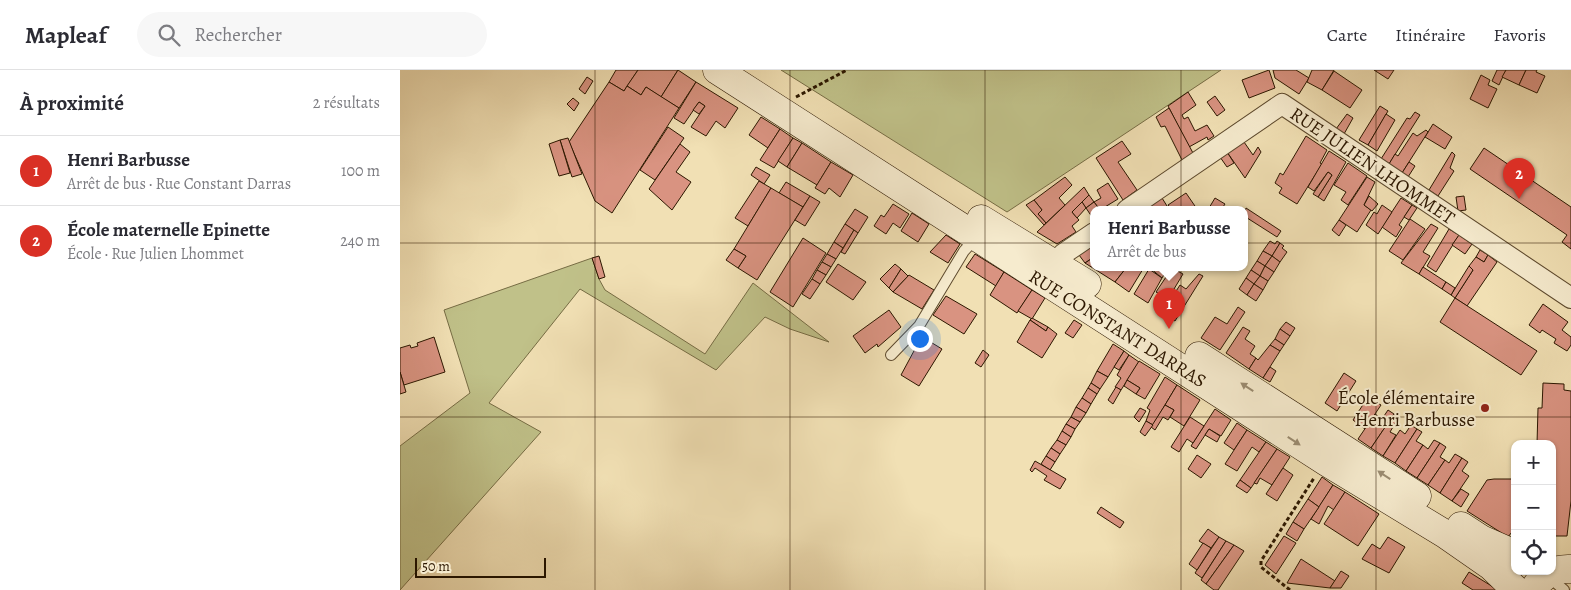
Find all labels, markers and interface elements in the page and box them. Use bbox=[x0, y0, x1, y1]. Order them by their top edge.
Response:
search box bbox=[137, 12, 487, 57]
text: Mapleaf bbox=[25, 19, 107, 51]
icon: search bbox=[155, 21, 183, 49]
text: Rechercher bbox=[195, 22, 282, 48]
text: Carte bbox=[1327, 23, 1367, 47]
text: Itinéraire bbox=[1395, 23, 1466, 47]
text: Favoris bbox=[1494, 23, 1546, 47]
text: À proximité bbox=[20, 89, 124, 117]
text: 2 résultats bbox=[313, 92, 380, 114]
street label: RUE JULIEN LHOMMET bbox=[1285, 101, 1460, 231]
text: Henri Barbusse bbox=[67, 147, 190, 173]
pin: 2 bbox=[1503, 158, 1535, 199]
text: 1 bbox=[33, 160, 39, 182]
text: 100 m bbox=[341, 160, 380, 182]
text: Arrêt de bus · Rue Constant Darras bbox=[67, 173, 291, 195]
popup bbox=[1090, 206, 1248, 271]
text: Henri Barbusse bbox=[1107, 215, 1231, 241]
text: École maternelle Epinette bbox=[67, 217, 270, 243]
text: 2 bbox=[32, 230, 40, 252]
text: 240 m bbox=[340, 230, 380, 252]
text: Arrêt de bus bbox=[1107, 241, 1186, 263]
text: École · Rue Julien Lhommet bbox=[67, 243, 244, 265]
street label: RUE CONSTANT DARRAS bbox=[1024, 264, 1211, 394]
pin: 1 bbox=[1153, 288, 1185, 329]
your location bbox=[907, 326, 933, 352]
one-way arrow bbox=[1240, 382, 1254, 391]
place label: École élémentaire Henri Barbusse bbox=[1338, 385, 1475, 433]
marker: École élémentaire Henri Barbusse bbox=[1479, 402, 1491, 414]
one-way arrow bbox=[1288, 436, 1301, 446]
map controls bbox=[1511, 440, 1556, 575]
button: + bbox=[1511, 440, 1556, 485]
one-way arrow bbox=[1377, 470, 1390, 480]
button: − bbox=[1511, 485, 1556, 530]
button: locate bbox=[1511, 530, 1556, 575]
scale bar bbox=[415, 555, 546, 578]
text: 50 m bbox=[422, 557, 450, 576]

